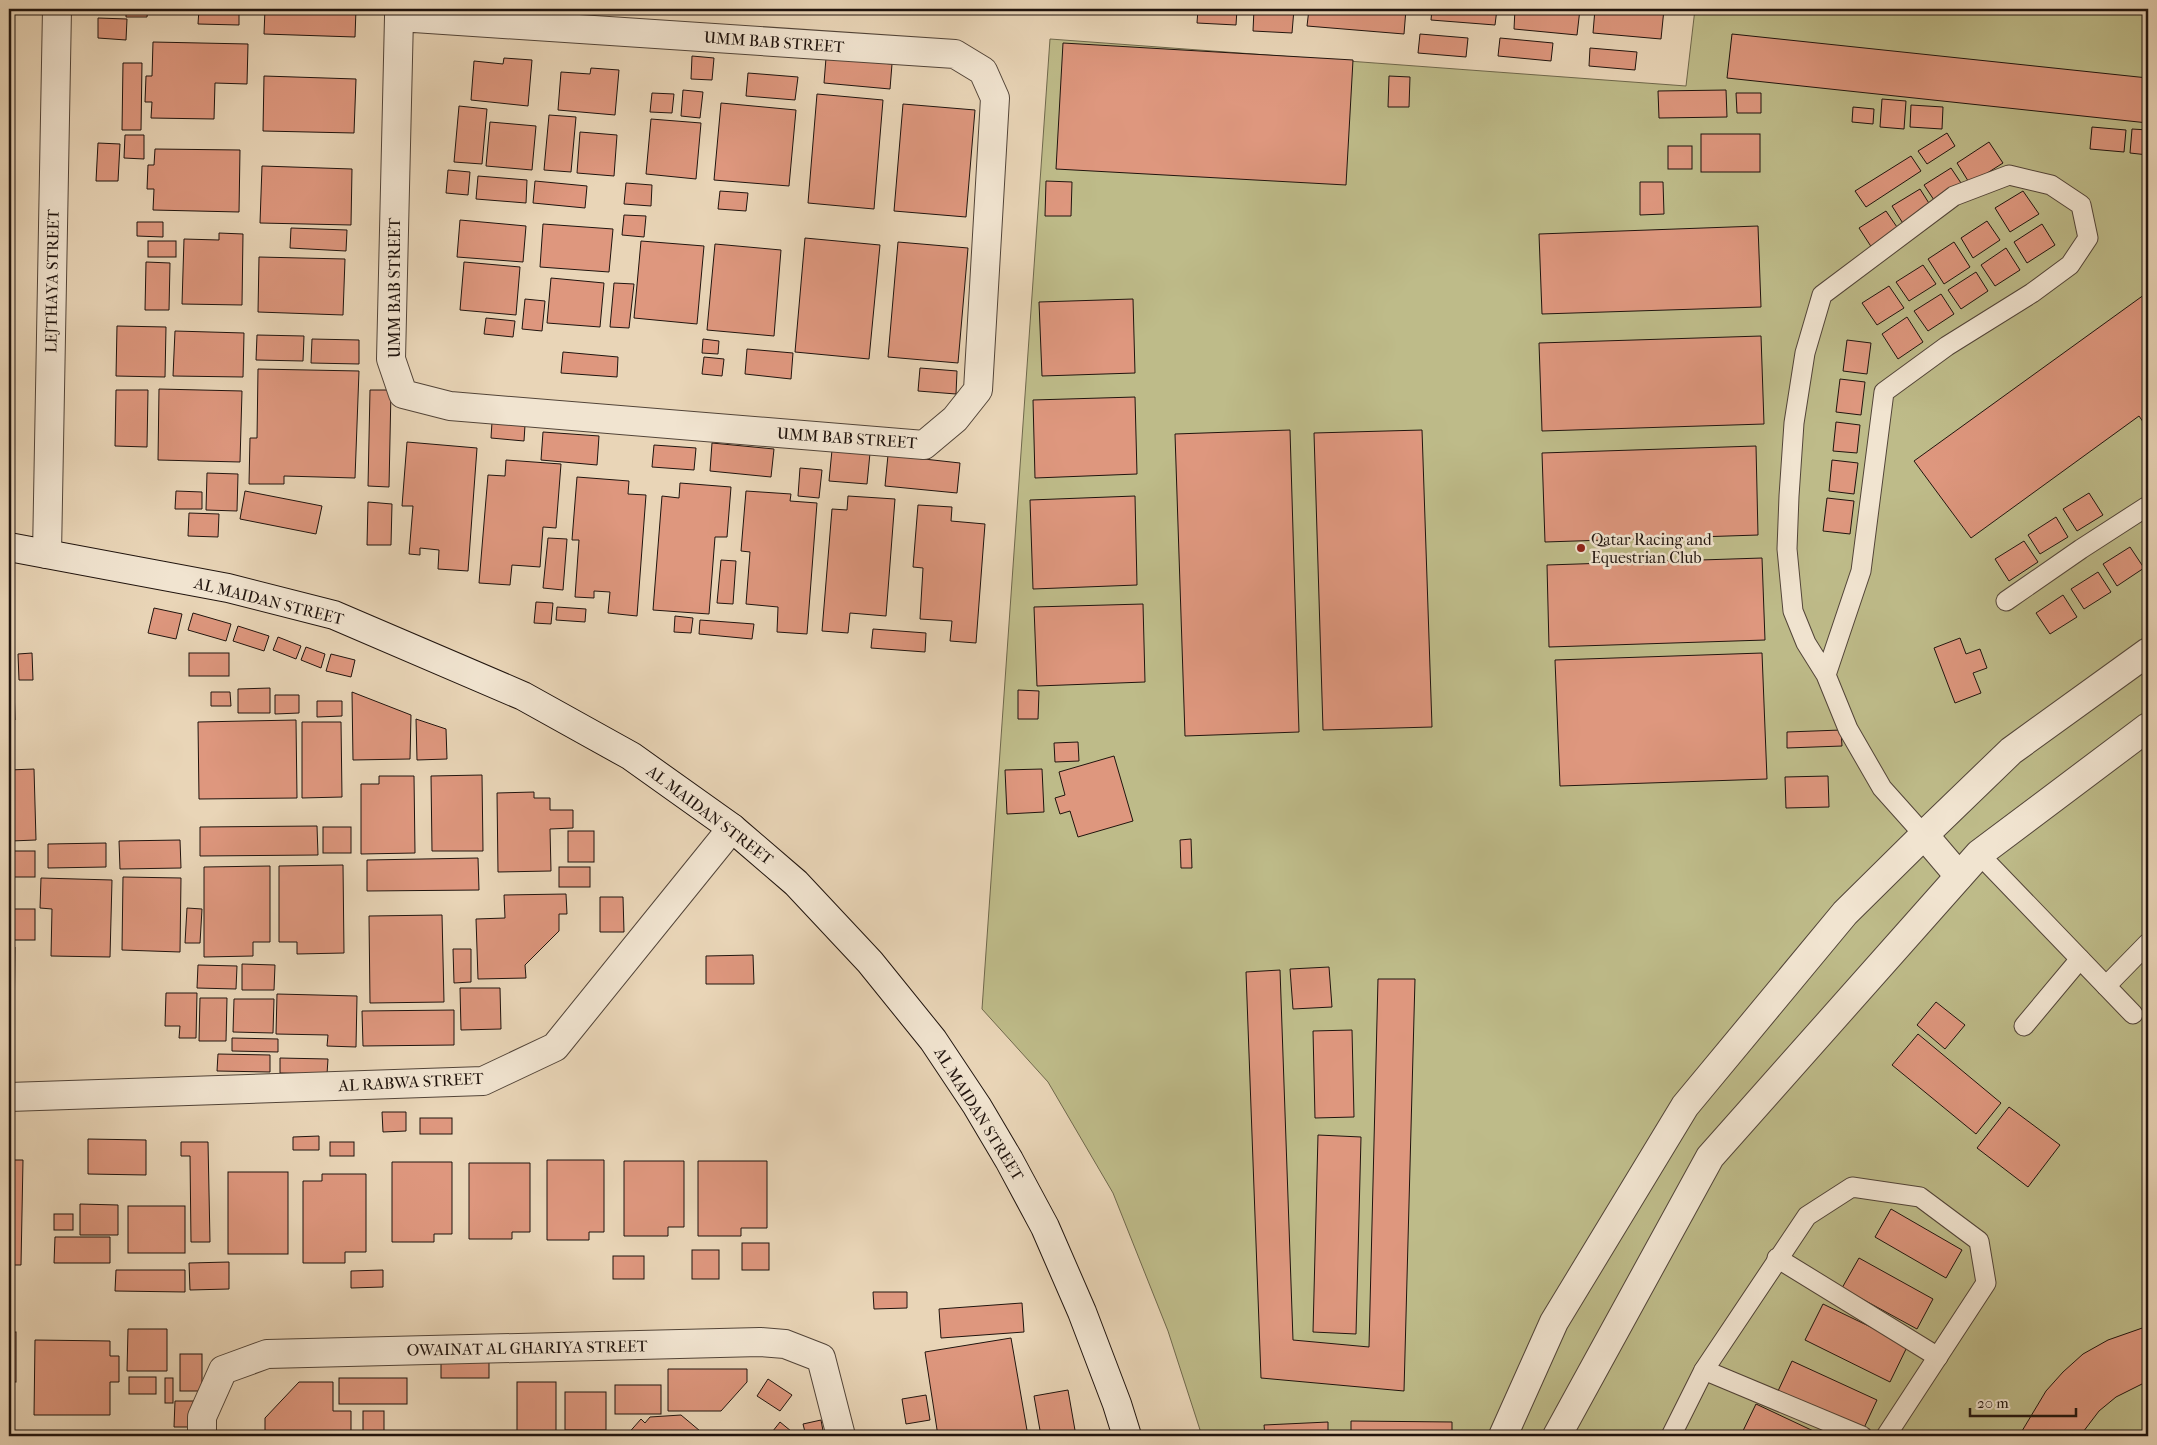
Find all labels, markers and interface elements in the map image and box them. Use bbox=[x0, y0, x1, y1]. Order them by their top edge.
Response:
street label: UMM BAB STREET bbox=[703, 28, 845, 56]
street label: LEJTHAYA STREET bbox=[41, 209, 63, 353]
street label: UMM BAB STREET bbox=[385, 217, 404, 358]
street label: UMM BAB STREET bbox=[776, 424, 918, 452]
place label: Qatar Racing and Equestrian Club bbox=[1591, 530, 1712, 567]
marker: Qatar Racing and Equestrian Club bbox=[1575, 542, 1587, 554]
street label: AL MAIDAN STREET bbox=[191, 573, 346, 629]
street label: AL MAIDAN STREET bbox=[642, 761, 777, 869]
street label: AL MAIDAN STREET bbox=[930, 1043, 1028, 1184]
street label: AL RABWA STREET bbox=[337, 1069, 484, 1095]
street label: OWAINAT AL GHARIYA STREET bbox=[406, 1336, 648, 1360]
scale bar bbox=[1970, 1385, 2076, 1417]
text: 20 m bbox=[1977, 1394, 2009, 1412]

